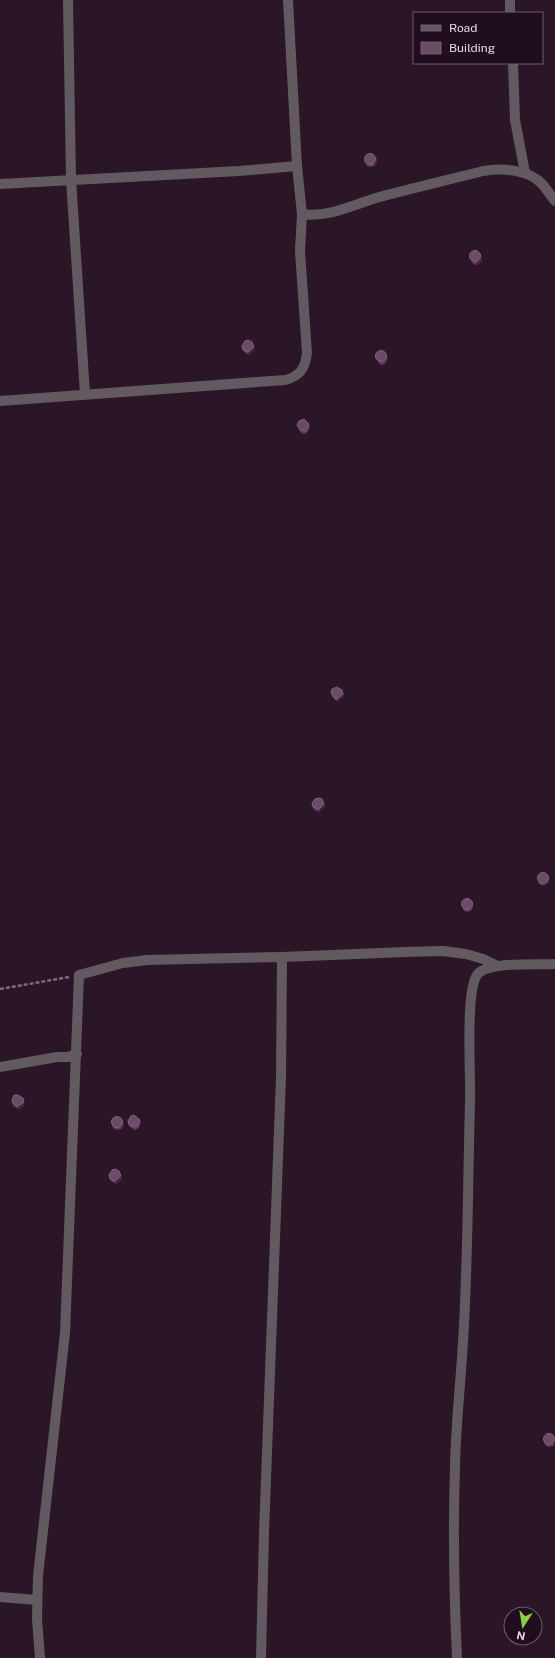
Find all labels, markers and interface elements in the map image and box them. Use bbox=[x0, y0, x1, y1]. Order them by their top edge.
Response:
legend bbox=[413, 12, 543, 64]
text: Road bbox=[449, 21, 477, 35]
text: Building bbox=[449, 41, 495, 55]
north arrow bbox=[503, 1606, 543, 1646]
text: N bbox=[515, 1629, 526, 1643]

